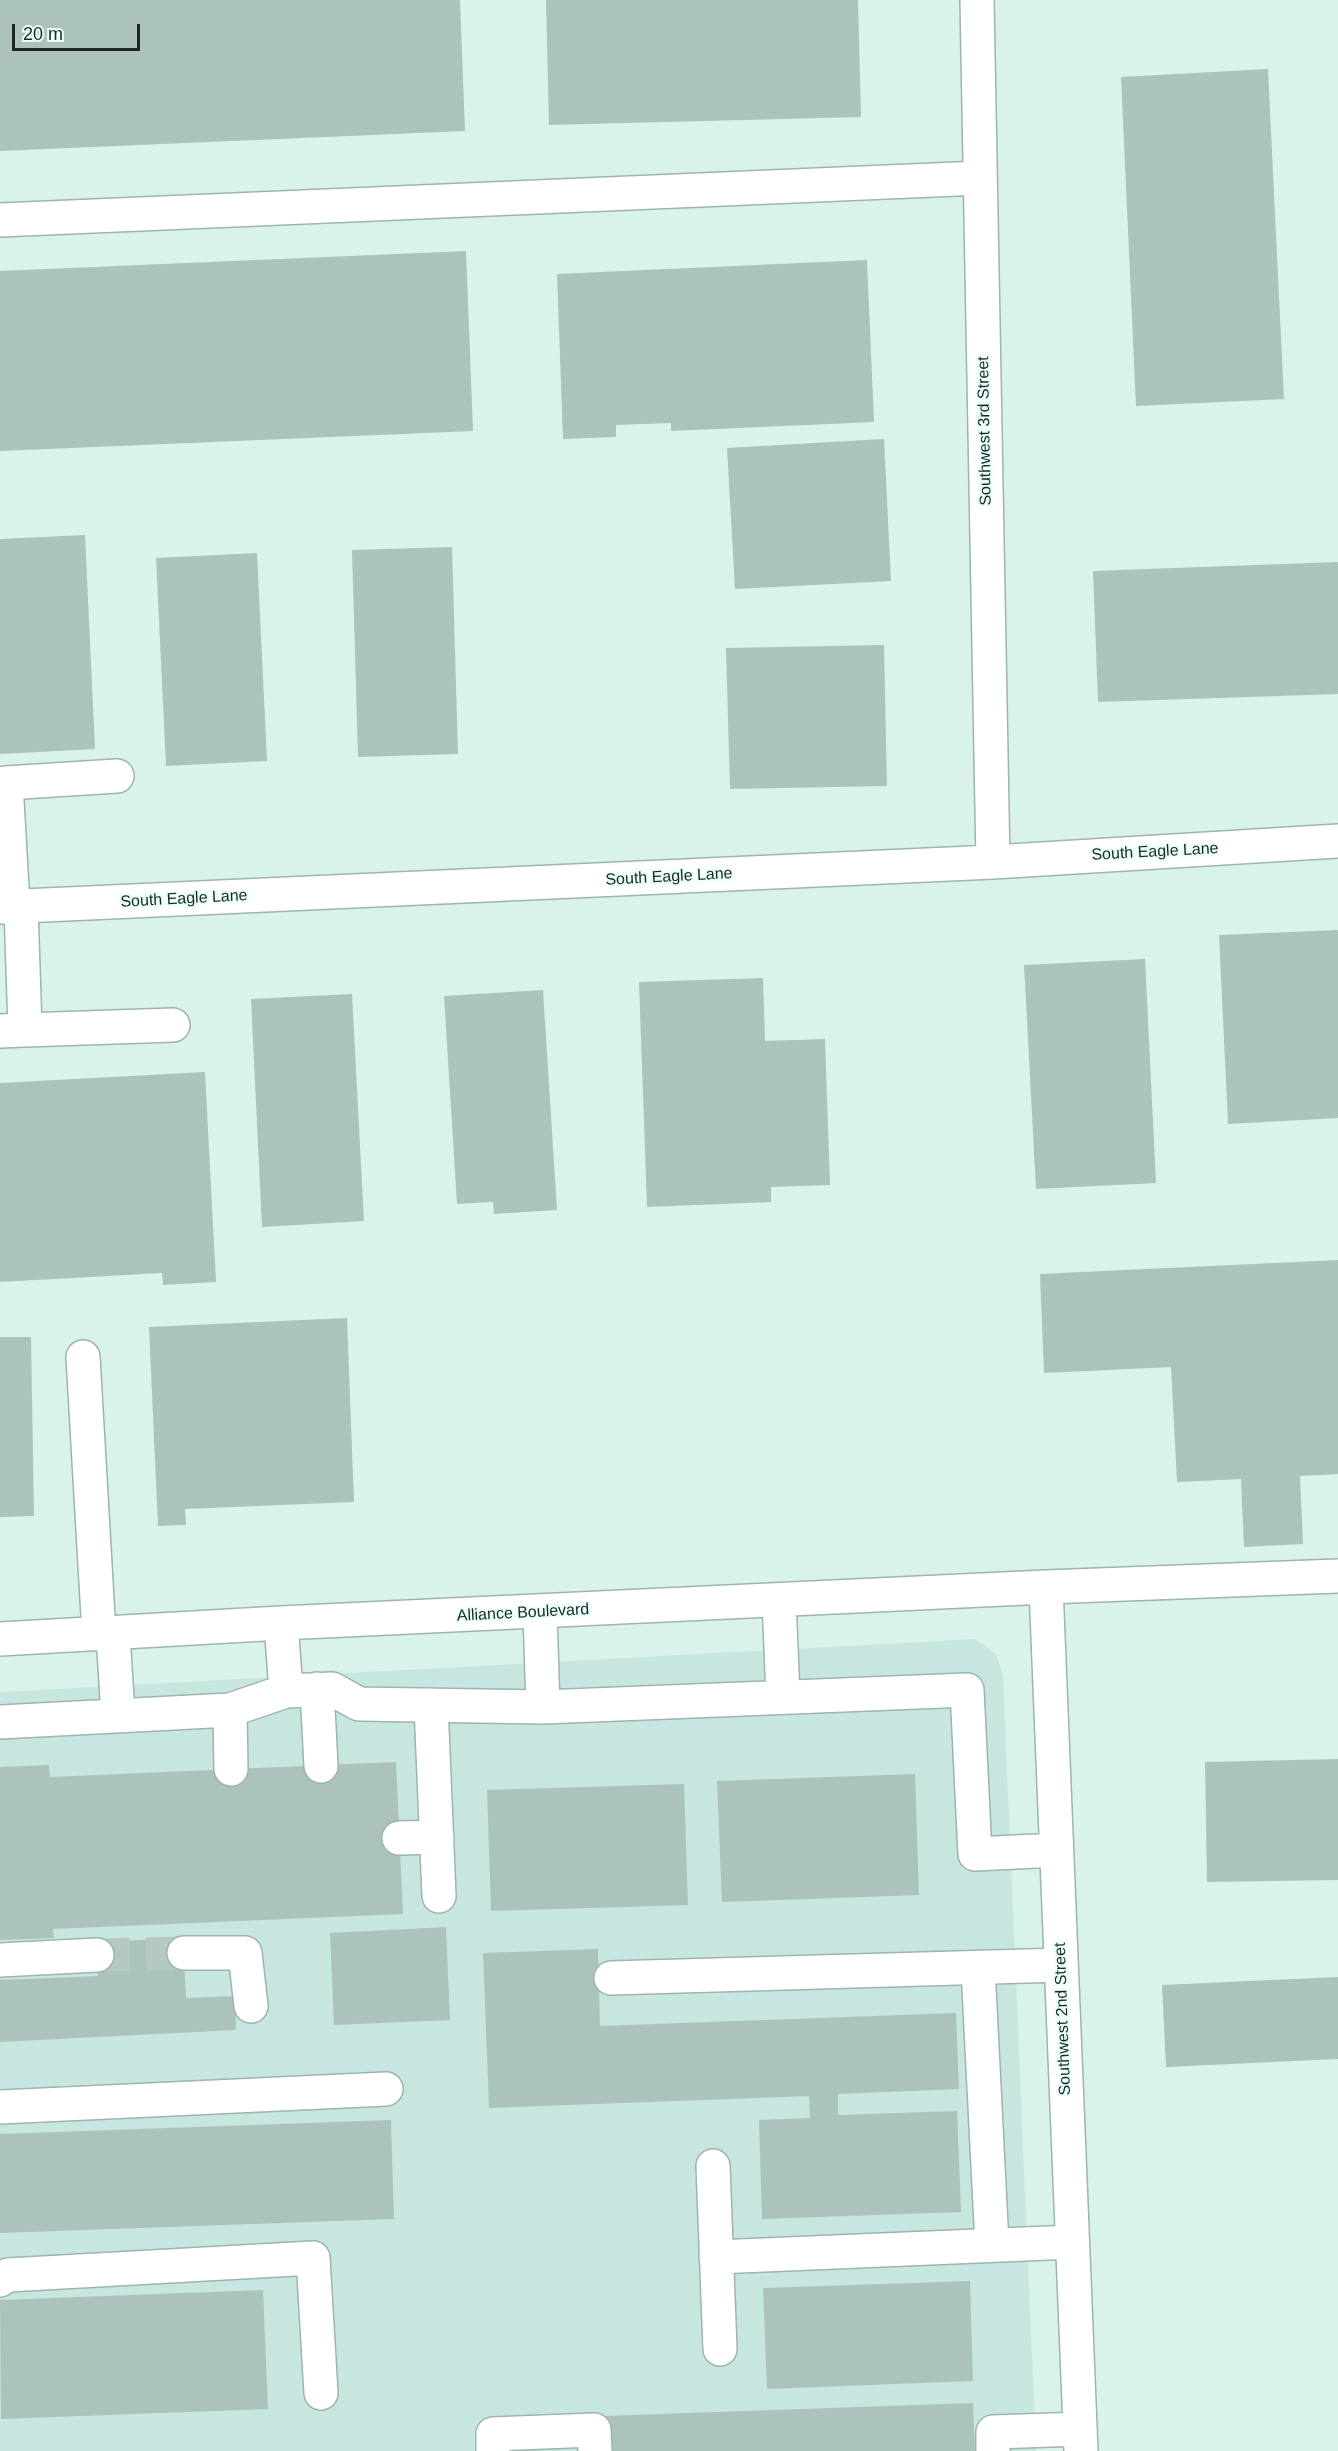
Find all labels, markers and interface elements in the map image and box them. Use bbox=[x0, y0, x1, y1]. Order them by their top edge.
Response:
scale bar bbox=[15, 12, 142, 50]
text: 20 m bbox=[23, 24, 63, 44]
street label: Southwest 3rd Street bbox=[974, 356, 996, 506]
street label: South Eagle Lane bbox=[1091, 839, 1219, 865]
street label: South Eagle Lane bbox=[605, 864, 733, 890]
street label: South Eagle Lane bbox=[120, 886, 248, 912]
street label: Alliance Boulevard bbox=[456, 1600, 590, 1626]
street label: Southwest 2nd Street bbox=[1051, 1942, 1075, 2096]

